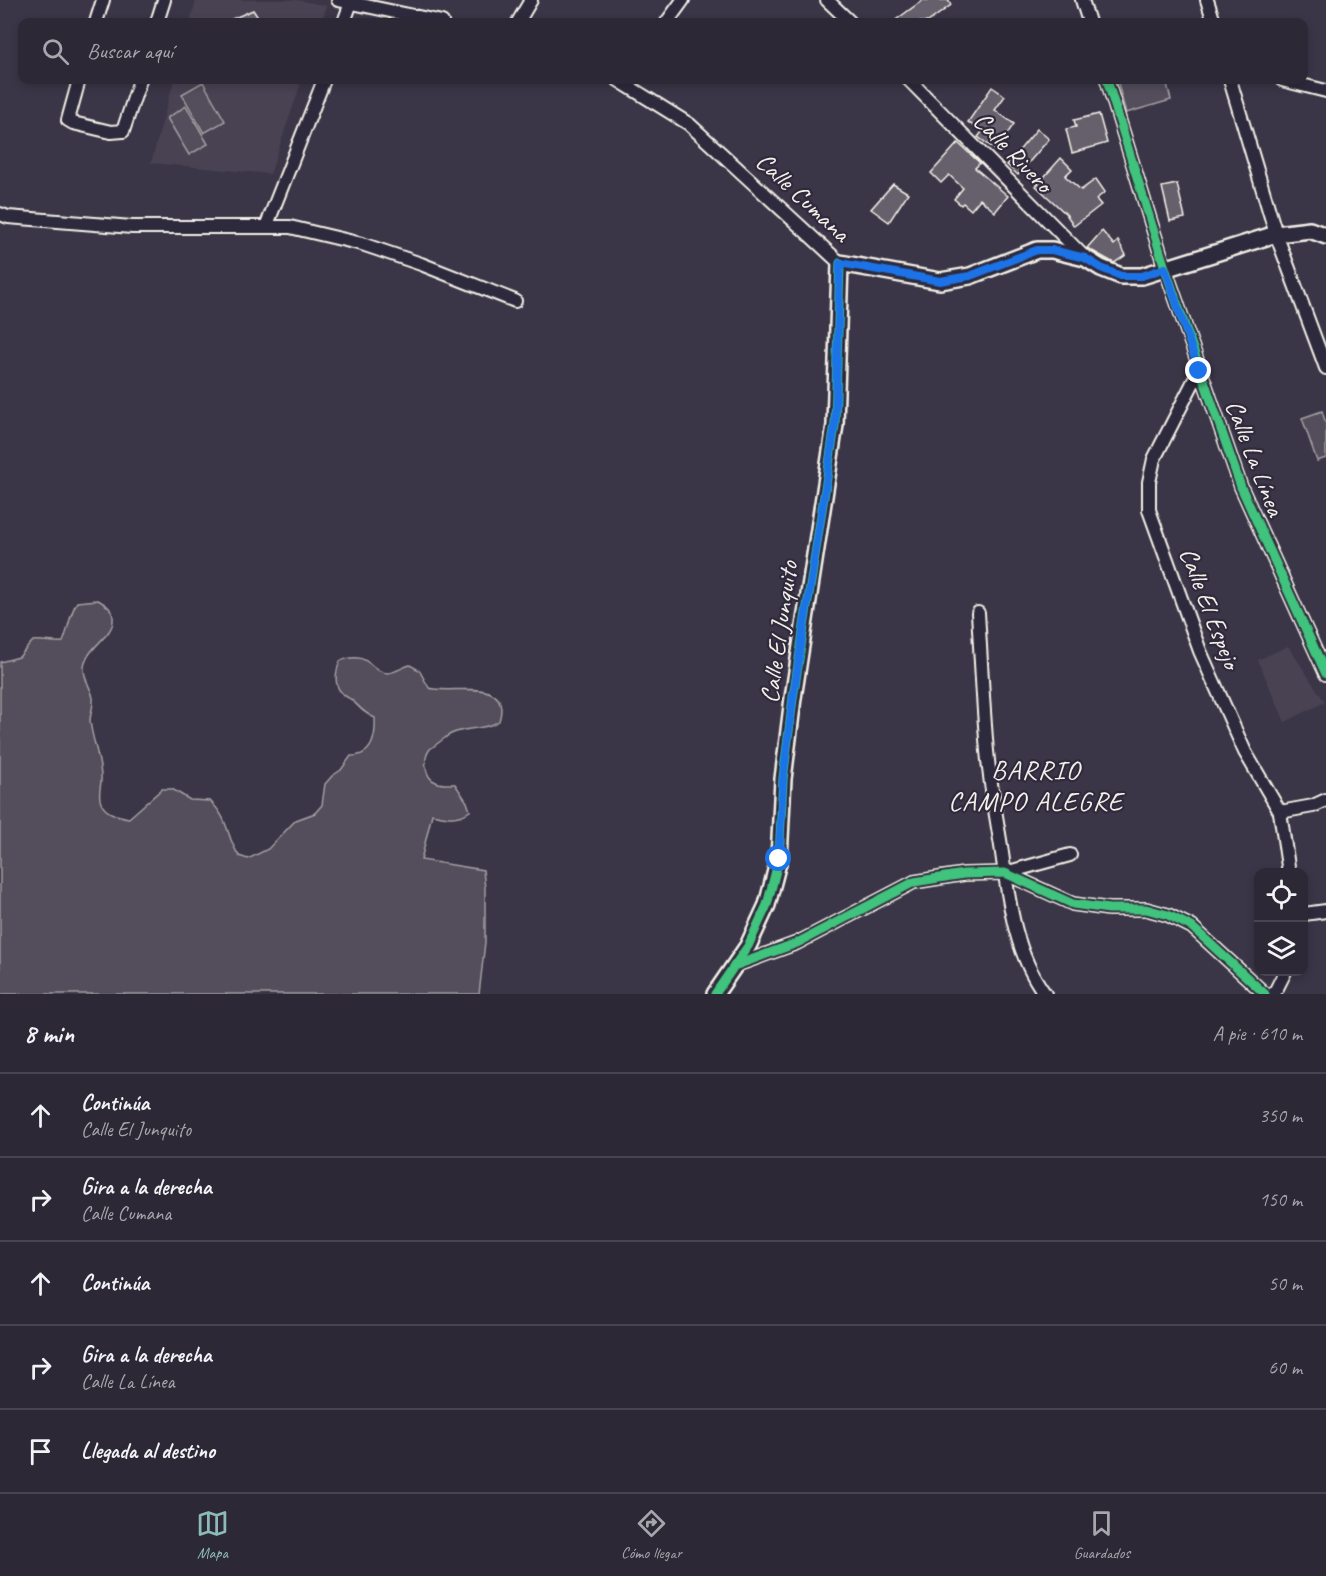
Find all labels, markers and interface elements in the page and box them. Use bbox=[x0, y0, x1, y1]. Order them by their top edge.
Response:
search box bbox=[18, 18, 1308, 84]
icon: search bbox=[39, 35, 72, 68]
text: Buscar aquí bbox=[87, 37, 173, 65]
street label: Calle Rivero bbox=[966, 104, 1062, 202]
street label: Calle Cumana bbox=[749, 145, 858, 250]
route end bbox=[1185, 357, 1211, 383]
street label: Calle La Línea bbox=[1218, 395, 1293, 522]
street label: Calle El Espejo bbox=[1172, 543, 1249, 676]
street label: Calle El Junquito bbox=[753, 557, 806, 705]
district label: BARRIO CAMPO ALEGRE bbox=[948, 753, 1126, 818]
route start bbox=[765, 845, 791, 871]
map controls bbox=[1254, 868, 1308, 976]
button: locate bbox=[1254, 868, 1308, 922]
button: layers bbox=[1254, 922, 1308, 976]
text: 8 min bbox=[24, 1017, 74, 1050]
text: A pie · 610 m bbox=[1213, 1021, 1302, 1046]
text: Continúa bbox=[81, 1089, 149, 1117]
icon: ahead bbox=[24, 1099, 57, 1132]
text: 350 m bbox=[1259, 1103, 1302, 1128]
text: Calle El Junquito bbox=[81, 1117, 191, 1142]
text: Gira a la derecha bbox=[81, 1173, 212, 1201]
icon: right bbox=[24, 1183, 57, 1216]
text: 150 m bbox=[1259, 1187, 1302, 1212]
text: Calle Cumana bbox=[81, 1201, 171, 1226]
icon: ahead bbox=[24, 1267, 57, 1300]
text: Continúa bbox=[81, 1269, 149, 1297]
text: 50 m bbox=[1268, 1271, 1302, 1296]
text: Gira a la derecha bbox=[81, 1341, 212, 1369]
icon: right bbox=[24, 1351, 57, 1384]
text: 60 m bbox=[1268, 1355, 1302, 1380]
text: Calle La Línea bbox=[81, 1369, 175, 1394]
icon: arrive bbox=[24, 1435, 57, 1468]
text: Llegada al destino bbox=[81, 1437, 215, 1465]
tab: Mapa bbox=[196, 1507, 229, 1563]
tab: Cómo llegar bbox=[621, 1507, 682, 1563]
tab: Guardados bbox=[1074, 1507, 1130, 1563]

